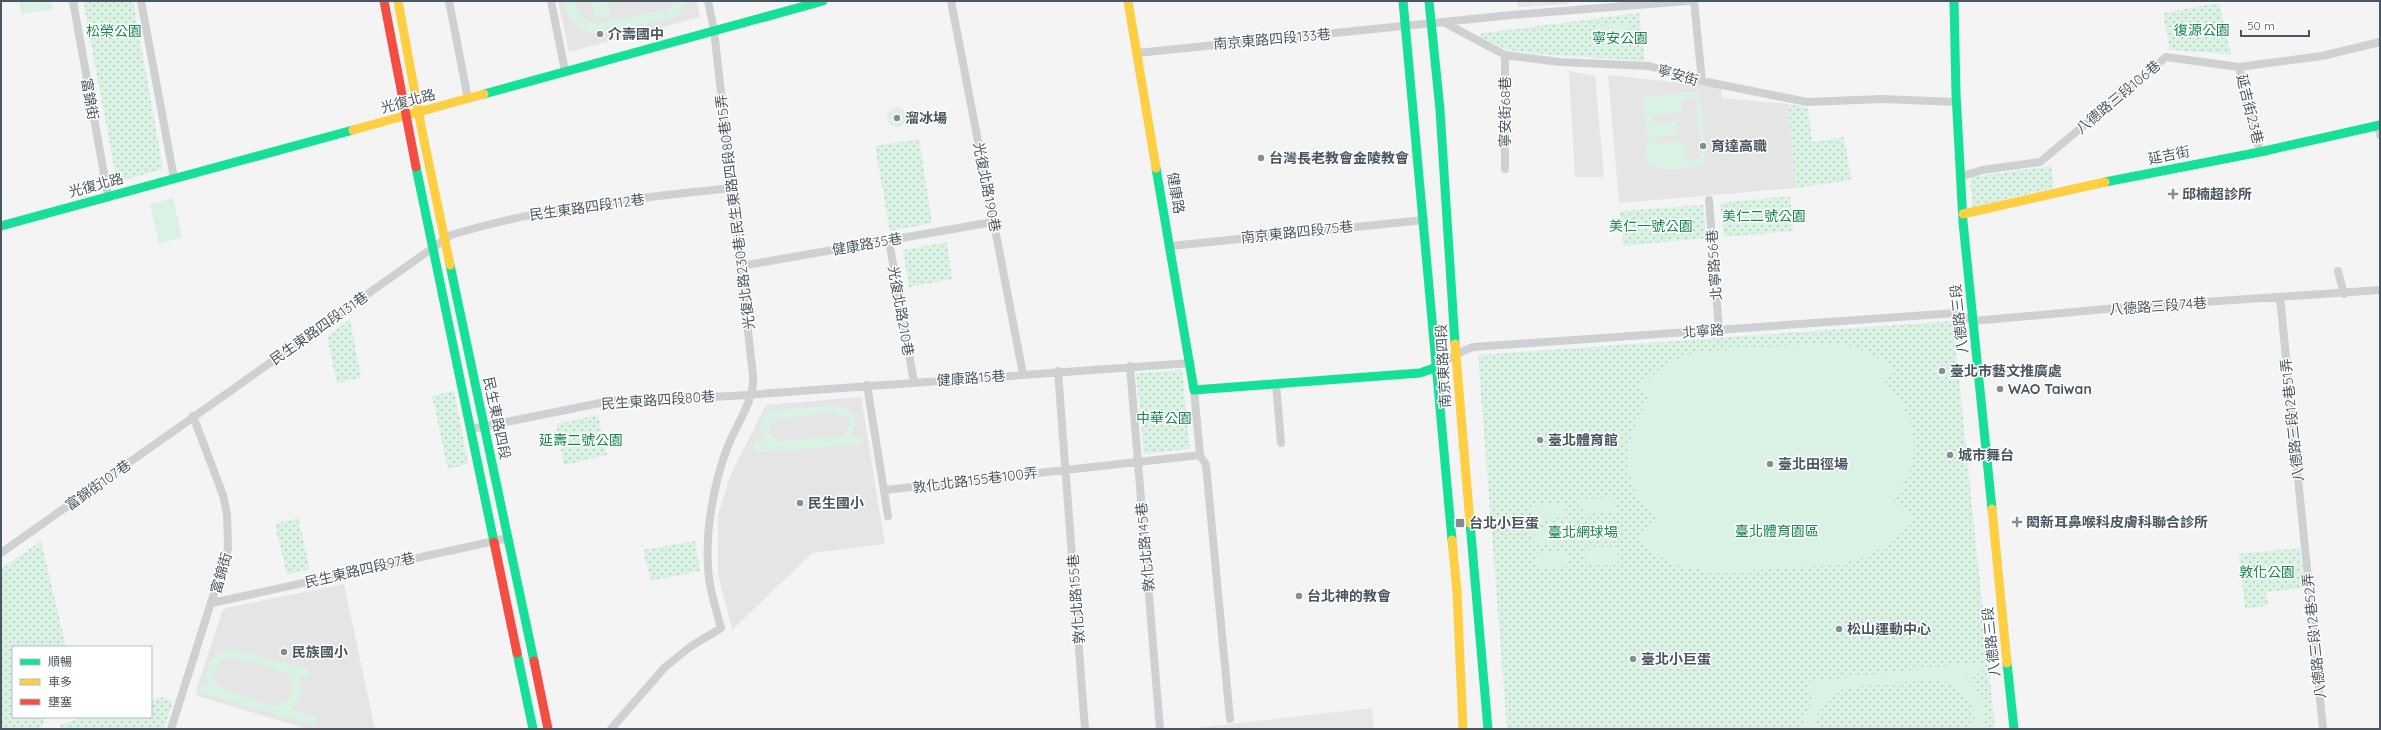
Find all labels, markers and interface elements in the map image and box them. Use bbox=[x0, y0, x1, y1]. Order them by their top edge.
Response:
scale bar bbox=[2241, 12, 2309, 38]
text: 50 m bbox=[2247, 18, 2275, 33]
park label: 復源公園 bbox=[2174, 21, 2230, 39]
park label: 松榮公園 bbox=[86, 22, 142, 40]
place label: 介壽國中 bbox=[608, 25, 664, 43]
street label: 南京東路四段133巷 bbox=[1213, 25, 1331, 53]
marker: 介壽國中 bbox=[595, 29, 605, 39]
park label: 寧安公園 bbox=[1592, 29, 1648, 47]
street label: 八德路三段106巷 bbox=[2072, 56, 2164, 138]
street label: 寧安街 bbox=[1655, 61, 1701, 89]
street label: 延吉街23巷 bbox=[2233, 72, 2267, 146]
street label: 寧安街68巷 bbox=[1496, 76, 1514, 148]
street label: 富錦街 bbox=[77, 77, 103, 121]
street label: 光復北路 bbox=[379, 85, 437, 117]
street label: 光復北路230巷;民生東路四段80巷15弄 bbox=[712, 93, 758, 331]
place label: 溜冰場 bbox=[905, 109, 947, 127]
marker: 溜冰場 bbox=[892, 113, 902, 123]
place label: 育達高職 bbox=[1711, 137, 1767, 155]
street label: 光復北路190巷 bbox=[969, 140, 1005, 234]
marker: 育達高職 bbox=[1698, 141, 1708, 151]
street label: 延吉街 bbox=[2147, 142, 2191, 168]
place label: 台灣長老教會金陵教會 bbox=[1269, 149, 1409, 167]
marker: 台灣長老教會金陵教會 bbox=[1256, 153, 1266, 163]
street label: 光復北路 bbox=[67, 169, 125, 201]
street label: 健康路 bbox=[1163, 171, 1189, 215]
place label: 邱楠超診所 bbox=[2182, 185, 2252, 203]
marker: 邱楠超診所 bbox=[2167, 188, 2179, 200]
street label: 民生東路四段112巷 bbox=[528, 190, 646, 224]
park label: 美仁二號公園 bbox=[1722, 207, 1806, 225]
street label: 南京東路四段75巷 bbox=[1240, 217, 1354, 247]
park label: 美仁一號公園 bbox=[1609, 217, 1693, 235]
street label: 健康路35巷 bbox=[830, 229, 904, 259]
street label: 北寧路56巷 bbox=[1703, 229, 1725, 301]
street label: 光復北路210巷 bbox=[884, 264, 918, 358]
street label: 八德路三段 bbox=[1946, 283, 1972, 355]
street label: 民生東路四段131巷 bbox=[266, 287, 372, 369]
street label: 八德路三段74巷 bbox=[2108, 294, 2208, 318]
street label: 北寧路 bbox=[1681, 321, 1725, 341]
street label: 南京東路四段 bbox=[1432, 324, 1454, 408]
street label: 八德路三段12巷51弄 bbox=[2277, 358, 2307, 482]
place label: 臺北市藝文推廣處 bbox=[1950, 362, 2062, 380]
marker: 臺北市藝文推廣處 bbox=[1937, 366, 1947, 376]
street label: 健康路15巷 bbox=[936, 367, 1006, 389]
street label: 民生東路四段 bbox=[479, 375, 515, 461]
place label: WAO Taiwan bbox=[2008, 380, 2092, 398]
marker: WAO Taiwan bbox=[1995, 384, 2005, 394]
street label: 民生東路四段80巷 bbox=[601, 387, 715, 413]
park label: 中華公園 bbox=[1136, 409, 1192, 427]
park label: 延壽二號公園 bbox=[539, 431, 623, 449]
place label: 臺北體育館 bbox=[1548, 431, 1618, 449]
marker: 臺北體育館 bbox=[1535, 435, 1545, 445]
place label: 城市舞台 bbox=[1958, 446, 2014, 464]
marker: 城市舞台 bbox=[1945, 450, 1955, 460]
place label: 臺北田徑場 bbox=[1778, 455, 1848, 473]
street label: 富錦街107巷 bbox=[62, 456, 134, 514]
marker: 臺北田徑場 bbox=[1765, 459, 1775, 469]
street label: 敦化北路155巷100弄 bbox=[911, 463, 1039, 497]
place label: 民生國小 bbox=[808, 494, 864, 512]
marker: 民生國小 bbox=[795, 498, 805, 508]
street label: 敦化北路145巷 bbox=[1132, 501, 1158, 593]
place label: 閎新耳鼻喉科皮膚科聯合診所 bbox=[2026, 513, 2208, 531]
place label: 台北小巨蛋 bbox=[1469, 514, 1539, 532]
marker: 閎新耳鼻喉科皮膚科聯合診所 bbox=[2011, 516, 2023, 528]
marker: 台北小巨蛋 bbox=[1454, 517, 1466, 529]
park label: 臺北體育園區 bbox=[1735, 522, 1819, 540]
park label: 臺北網球場 bbox=[1548, 523, 1618, 541]
street label: 民生東路四段97巷 bbox=[303, 549, 417, 591]
street label: 富錦街 bbox=[207, 550, 235, 596]
street label: 敦化北路155巷 bbox=[1064, 553, 1088, 645]
park label: 敦化公園 bbox=[2239, 563, 2295, 581]
street label: 八德路三段12巷52弄 bbox=[2298, 572, 2330, 700]
place label: 台北神的教會 bbox=[1307, 587, 1391, 605]
marker: 台北神的教會 bbox=[1294, 591, 1304, 601]
street label: 八德路三段 bbox=[1978, 606, 2004, 678]
place label: 松山運動中心 bbox=[1847, 620, 1931, 638]
marker: 松山運動中心 bbox=[1834, 624, 1844, 634]
place label: 民族國小 bbox=[292, 643, 348, 661]
legend bbox=[12, 646, 152, 718]
marker: 民族國小 bbox=[279, 647, 289, 657]
place label: 臺北小巨蛋 bbox=[1641, 650, 1711, 668]
text: 順暢 bbox=[48, 654, 72, 669]
marker: 臺北小巨蛋 bbox=[1628, 654, 1638, 664]
text: 車多 bbox=[48, 674, 72, 689]
text: 壅塞 bbox=[48, 694, 72, 709]

